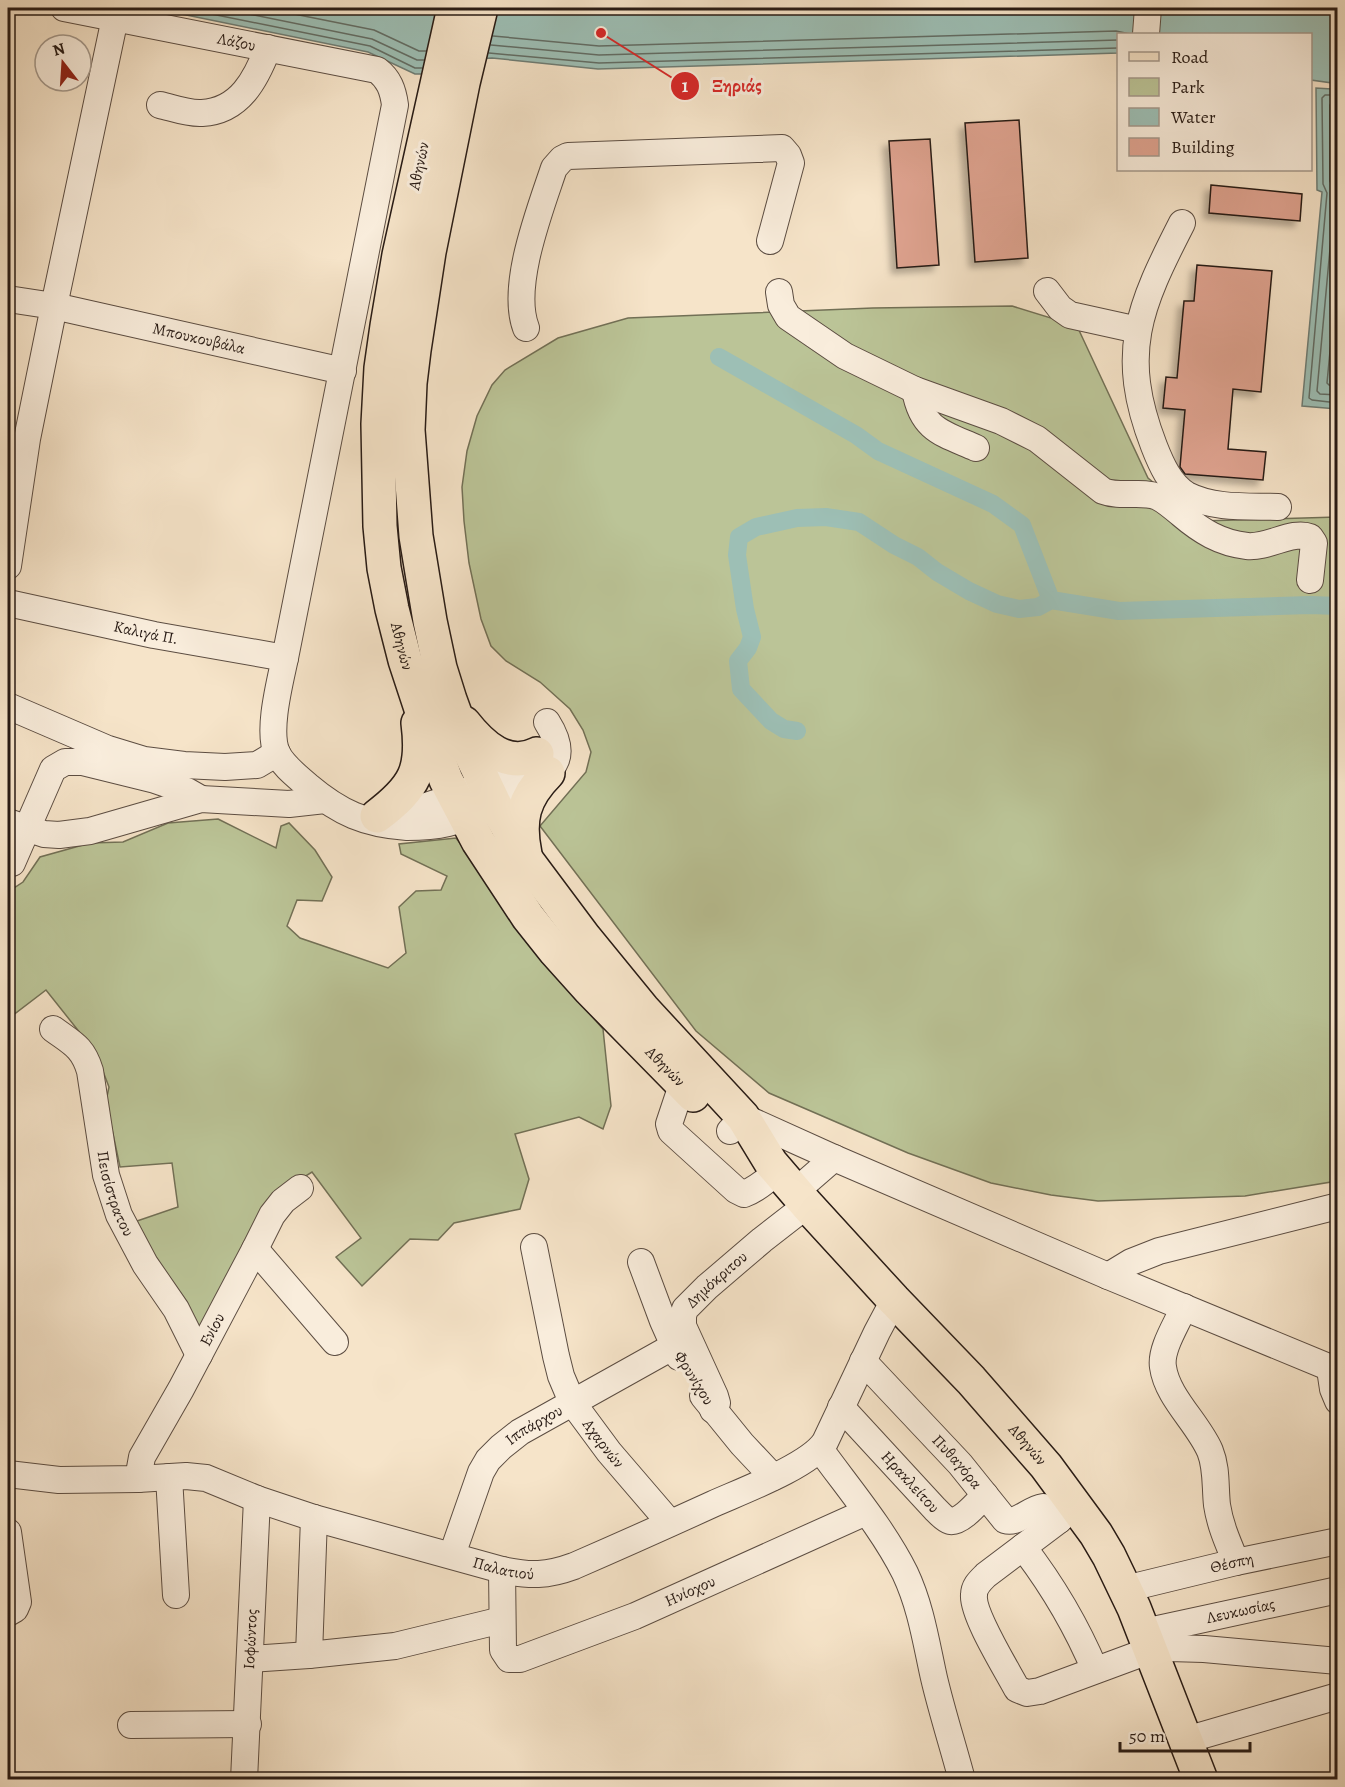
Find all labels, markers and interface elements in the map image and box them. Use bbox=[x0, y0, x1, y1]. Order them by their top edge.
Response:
street label: Λάζου bbox=[215, 27, 258, 57]
north arrow bbox=[33, 33, 93, 93]
legend bbox=[1117, 33, 1312, 171]
text: N bbox=[50, 37, 68, 62]
text: Road bbox=[1171, 45, 1209, 69]
callout: Ξηριάς bbox=[670, 68, 773, 104]
text: 1 bbox=[682, 74, 689, 98]
text: Ξηριάς bbox=[712, 74, 762, 98]
text: Park bbox=[1171, 75, 1205, 99]
text: Water bbox=[1170, 105, 1216, 129]
text: Building bbox=[1171, 135, 1235, 159]
street label: Αθηνών bbox=[403, 140, 435, 193]
street label: Μπουκουβάλα bbox=[151, 318, 248, 360]
street label: Καλιγά Π. bbox=[111, 615, 180, 650]
street label: Αθηνών bbox=[385, 619, 419, 673]
street label: Αθηνών bbox=[640, 1041, 690, 1092]
street label: Πεισίστρατου bbox=[91, 1149, 139, 1240]
street label: Δημόκριτου bbox=[681, 1246, 752, 1313]
street label: Ενίου bbox=[195, 1309, 230, 1350]
street label: Φρυνίχου bbox=[669, 1347, 719, 1409]
street label: Ιππάρχου bbox=[501, 1399, 567, 1451]
street label: Αχαρνών bbox=[577, 1414, 629, 1473]
street label: Αθηνών bbox=[1003, 1418, 1052, 1471]
street label: Πυθαγόρα bbox=[927, 1430, 987, 1494]
street label: Ηρακλείτου bbox=[876, 1446, 944, 1518]
street label: Θέσπη bbox=[1208, 1548, 1255, 1579]
street label: Παλατιού bbox=[470, 1551, 534, 1585]
street label: Ηνίοχου bbox=[661, 1570, 719, 1612]
street label: Λευκωσίας bbox=[1203, 1593, 1277, 1629]
street label: Ιοφώντος bbox=[238, 1608, 263, 1670]
scale bar bbox=[1120, 1715, 1250, 1753]
text: 50 m bbox=[1129, 1724, 1165, 1748]

